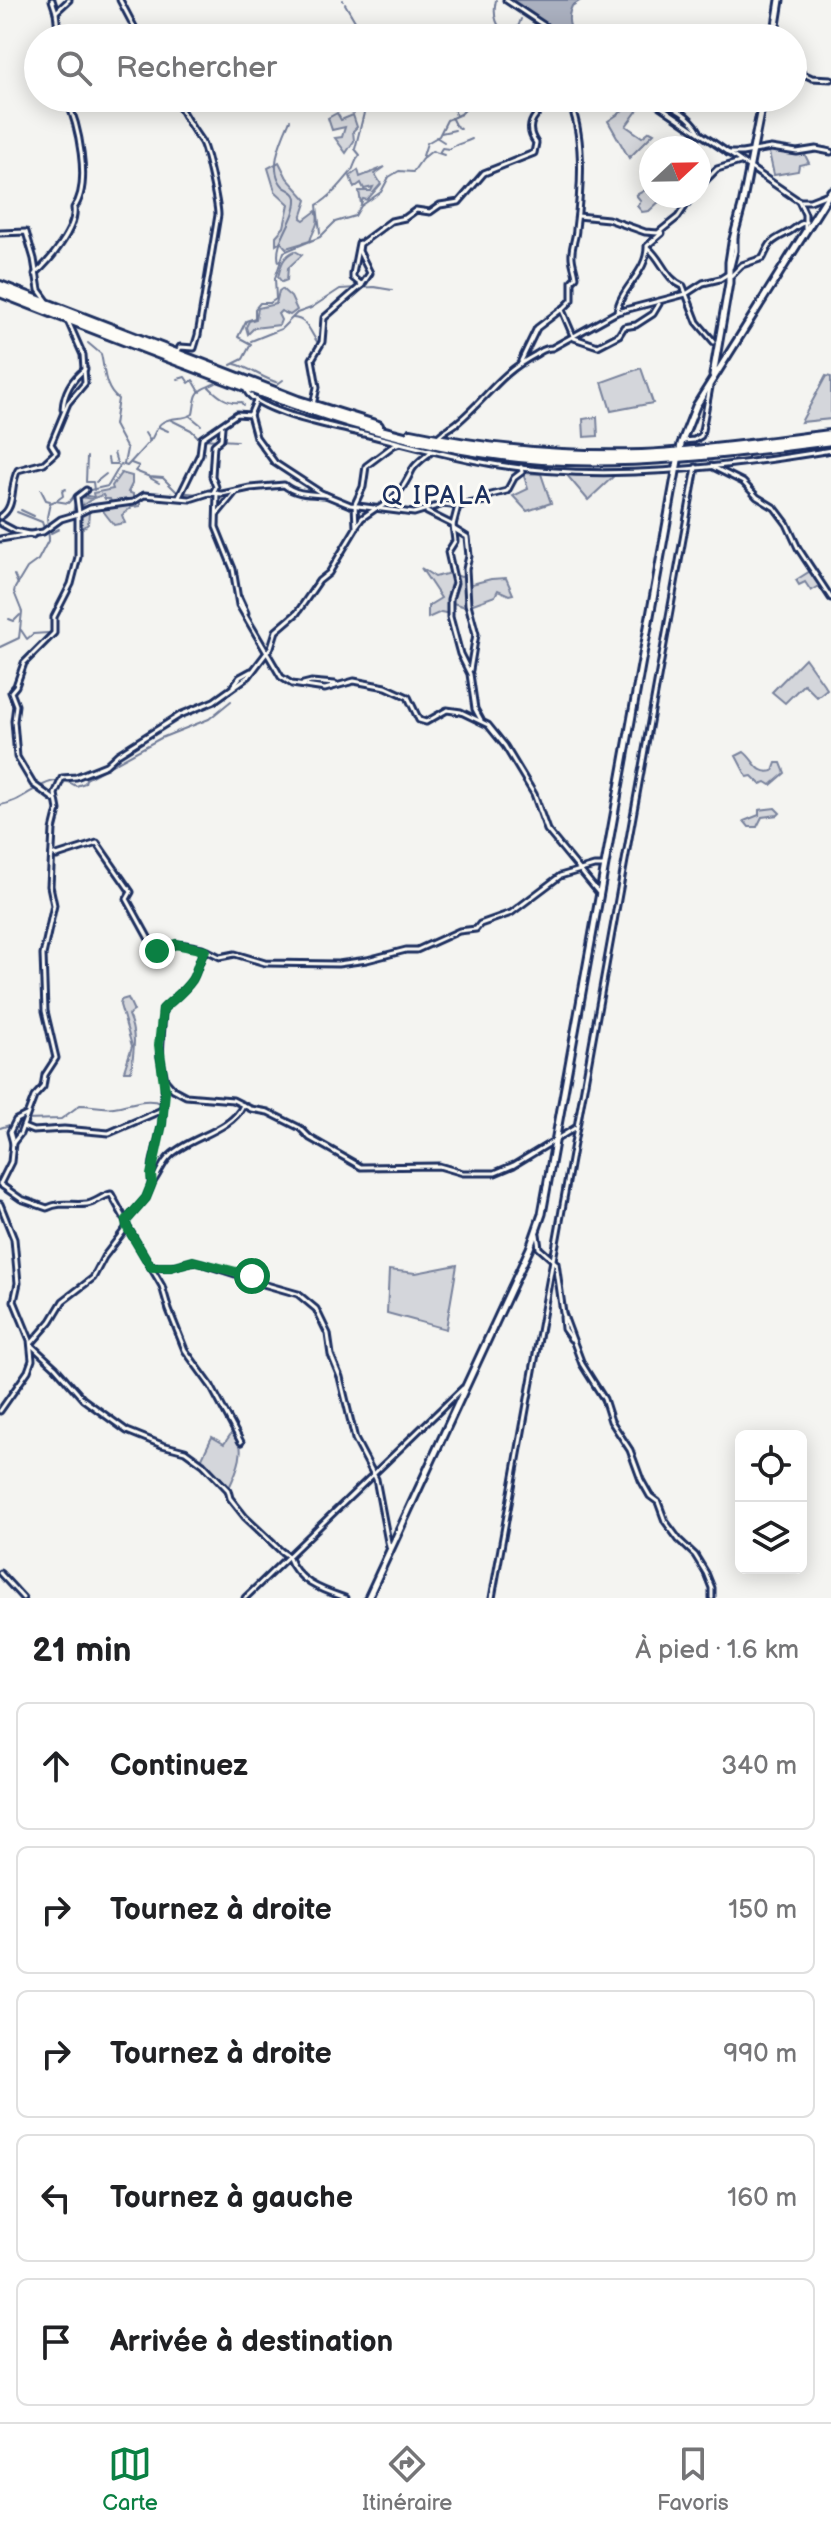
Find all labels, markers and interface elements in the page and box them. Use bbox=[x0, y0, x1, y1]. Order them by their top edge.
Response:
search box bbox=[24, 24, 807, 112]
icon: search bbox=[52, 46, 96, 90]
text: Rechercher bbox=[116, 50, 277, 86]
north arrow bbox=[639, 136, 711, 208]
district label: Q IPALA bbox=[382, 481, 492, 512]
route end bbox=[139, 933, 175, 969]
route start bbox=[234, 1258, 270, 1294]
map controls bbox=[735, 1430, 807, 1574]
button: locate bbox=[735, 1430, 807, 1502]
button: layers bbox=[735, 1502, 807, 1574]
text: 21 min bbox=[32, 1630, 131, 1671]
text: À pied · 1.6 km bbox=[635, 1635, 799, 1666]
icon: ahead bbox=[34, 1744, 78, 1788]
text: Continuez bbox=[110, 1748, 248, 1784]
text: 340 m bbox=[721, 1751, 797, 1782]
icon: right bbox=[34, 1888, 78, 1932]
text: Tournez à droite bbox=[110, 1892, 332, 1928]
text: 150 m bbox=[728, 1895, 797, 1926]
icon: right bbox=[34, 2032, 78, 2076]
text: Tournez à droite bbox=[110, 2036, 332, 2072]
text: 990 m bbox=[723, 2039, 797, 2070]
icon: left bbox=[34, 2176, 78, 2220]
text: Tournez à gauche bbox=[110, 2180, 353, 2216]
text: 160 m bbox=[727, 2183, 797, 2214]
icon: arrive bbox=[34, 2320, 78, 2364]
text: Arrivée à destination bbox=[110, 2324, 393, 2360]
tab: Carte bbox=[102, 2442, 158, 2517]
tab: Itinéraire bbox=[362, 2442, 452, 2517]
tab: Favoris bbox=[657, 2442, 729, 2517]

